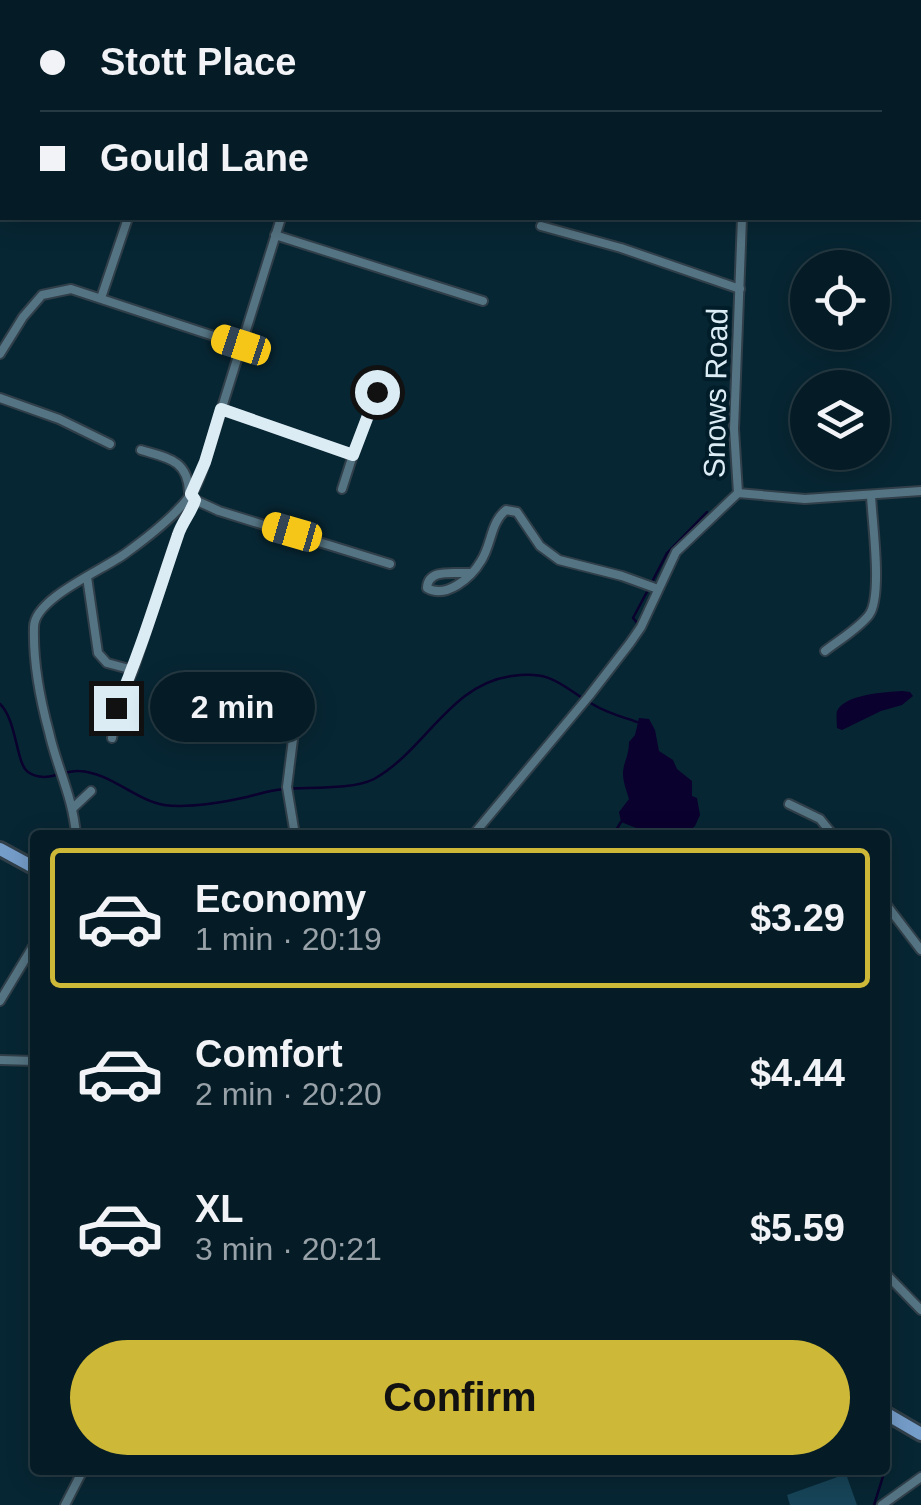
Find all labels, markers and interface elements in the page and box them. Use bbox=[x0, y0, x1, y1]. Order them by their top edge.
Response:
text: Stott Place bbox=[100, 41, 296, 83]
text: Gould Lane bbox=[100, 137, 309, 179]
map controls bbox=[790, 250, 890, 470]
button: locate bbox=[790, 250, 890, 350]
street label: Snows Road bbox=[698, 308, 733, 478]
car bbox=[208, 321, 274, 369]
route start bbox=[355, 370, 400, 415]
button: layers bbox=[790, 370, 890, 470]
car bbox=[259, 509, 325, 555]
callout: 2 min bbox=[151, 673, 316, 743]
route end bbox=[94, 686, 139, 731]
text: 2 min bbox=[191, 689, 274, 725]
icon: car bbox=[75, 873, 165, 963]
text: Economy bbox=[195, 878, 366, 920]
text: $3.29 bbox=[750, 897, 845, 939]
text: 1 min · 20:19 bbox=[195, 921, 382, 957]
icon: car bbox=[75, 1028, 165, 1118]
text: Comfort bbox=[195, 1033, 343, 1075]
text: $4.44 bbox=[750, 1052, 845, 1094]
text: 2 min · 20:20 bbox=[195, 1076, 382, 1112]
icon: car bbox=[75, 1183, 165, 1273]
text: XL bbox=[195, 1188, 244, 1230]
text: $5.59 bbox=[750, 1207, 845, 1249]
text: 3 min · 20:21 bbox=[195, 1231, 382, 1267]
button: Confirm bbox=[70, 1340, 850, 1455]

